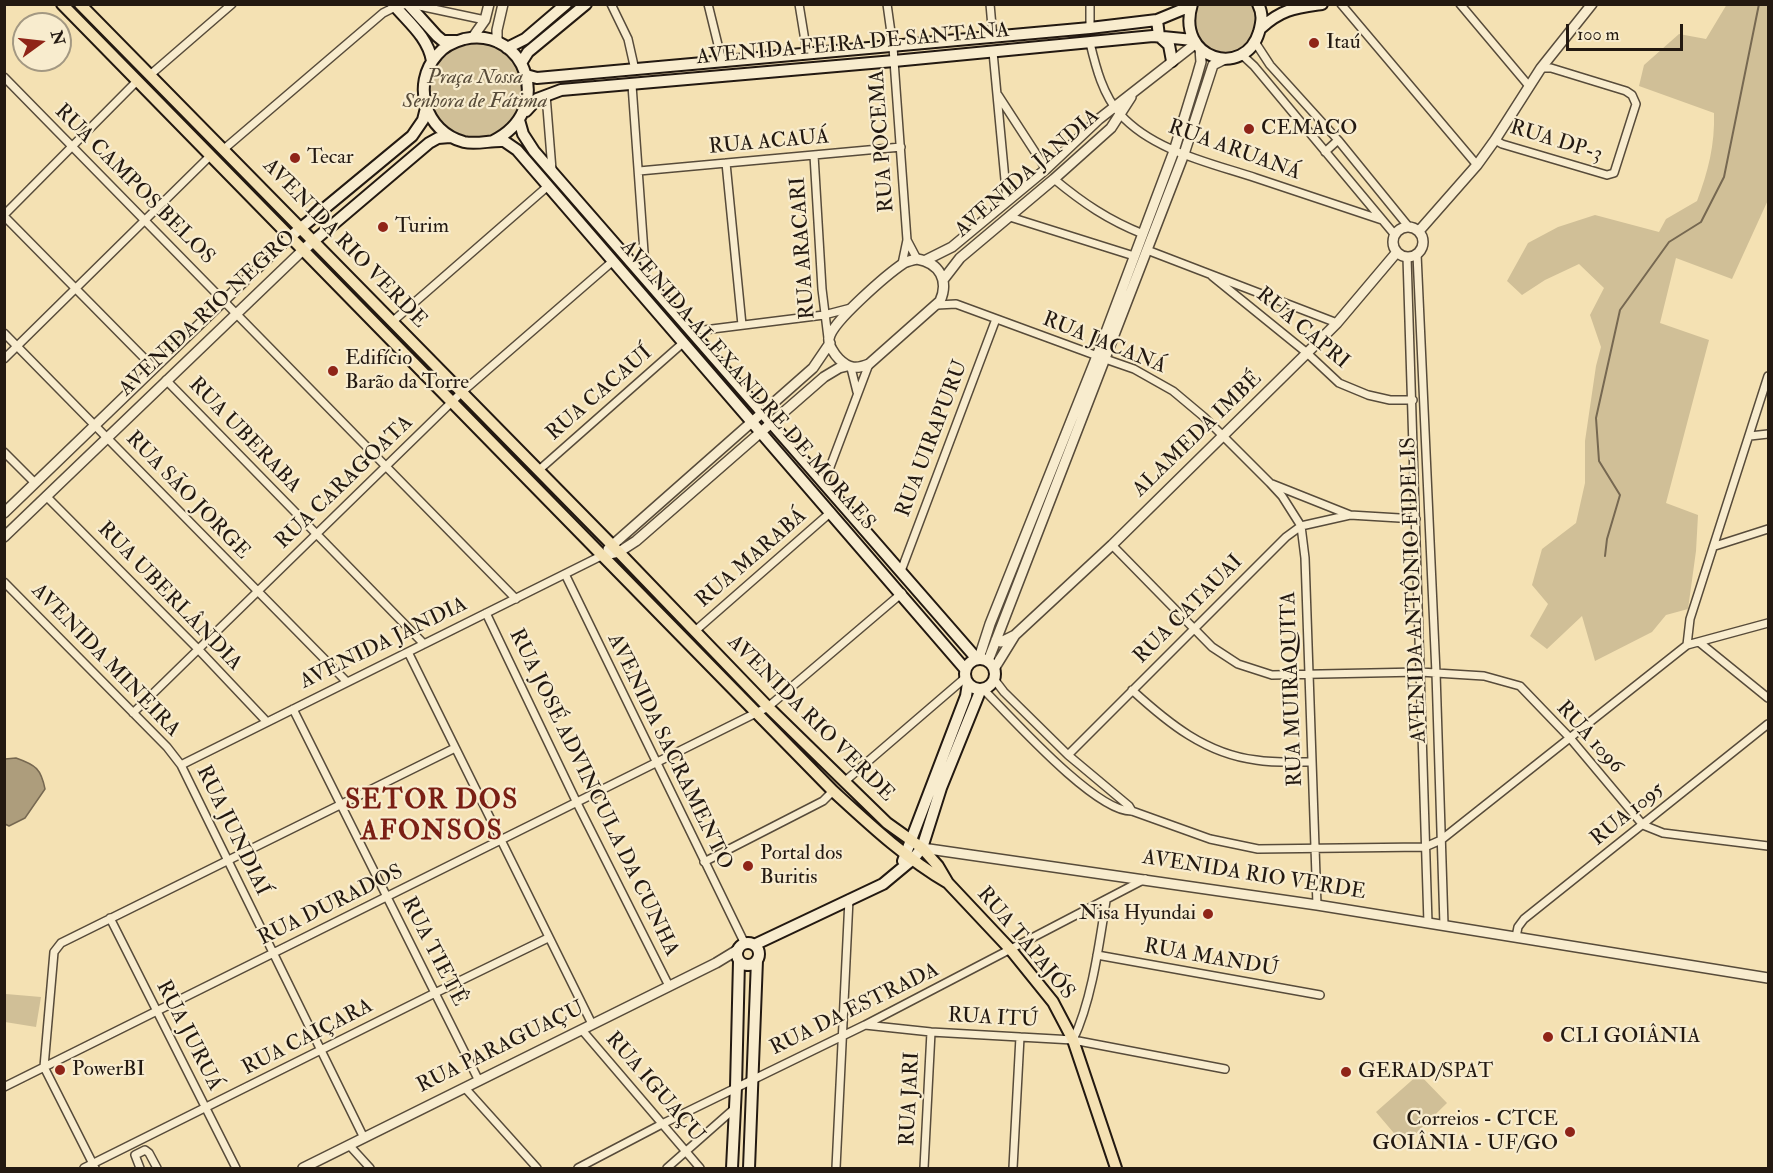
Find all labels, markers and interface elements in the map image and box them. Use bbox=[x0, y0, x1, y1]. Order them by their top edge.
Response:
north arrow bbox=[12, 12, 72, 72]
scale bar bbox=[1569, 12, 1686, 50]
street label: AVENIDA FEIRA DE SANTANA bbox=[696, 19, 1010, 71]
text: 100 m bbox=[1577, 23, 1620, 46]
text: N bbox=[46, 28, 69, 47]
place label: Itaú bbox=[1326, 30, 1361, 56]
marker: Itaú bbox=[1307, 36, 1321, 50]
park label: Praça Nossa Senhora de Fátima bbox=[403, 65, 547, 115]
street label: RUA POCEMA bbox=[865, 69, 901, 213]
street label: RUA CAMPOS BELOS bbox=[49, 100, 219, 270]
street label: AVENIDA JANDIA bbox=[951, 104, 1105, 244]
street label: RUA ARUANÁ bbox=[1164, 115, 1304, 187]
place label: CEMACO bbox=[1261, 116, 1357, 142]
street label: RUA DP-3 bbox=[1507, 116, 1605, 168]
marker: CEMACO bbox=[1242, 122, 1256, 136]
street label: RUA ACAUÁ bbox=[708, 125, 830, 161]
place label: Tecar bbox=[307, 145, 354, 171]
marker: Tecar bbox=[288, 151, 302, 165]
street label: AVENIDA RIO VERDE bbox=[257, 154, 431, 334]
street label: RUA ARACARI bbox=[786, 176, 822, 320]
place label: Turim bbox=[395, 214, 449, 240]
marker: Turim bbox=[376, 220, 390, 234]
street label: AVENIDA RIO NEGRO bbox=[115, 226, 301, 402]
street label: AVENIDA ALEXANDRE DE MORAES bbox=[614, 236, 880, 536]
street label: RUA CAPRI bbox=[1250, 283, 1354, 375]
street label: RUA JACANÁ bbox=[1038, 308, 1170, 380]
street label: RUA CACAUÍ bbox=[542, 341, 658, 447]
place label: Edifício Barão da Torre bbox=[345, 346, 469, 396]
street label: RUA UIRAPURU bbox=[892, 357, 974, 521]
marker: Edifício Barão da Torre bbox=[326, 364, 340, 378]
street label: ALAMEDA IMBÉ bbox=[1128, 367, 1268, 503]
street label: RUA UBERABA bbox=[182, 373, 306, 499]
street label: RUA CARAGOATA bbox=[271, 411, 419, 555]
street label: RUA SÃO JORGE bbox=[120, 427, 254, 565]
street label: AVENIDA ANTÔNIO FIDELIS bbox=[1397, 437, 1433, 743]
street label: RUA MARABÁ bbox=[692, 504, 812, 614]
street label: RUA UBERLÂNDIA bbox=[91, 517, 247, 677]
street label: RUA CATAUAI bbox=[1129, 550, 1249, 670]
street label: AVENIDA MINEIRA bbox=[25, 579, 185, 743]
street label: RUA MUIRAQUITA bbox=[1277, 591, 1309, 787]
street label: AVENIDA JANDIA bbox=[296, 593, 472, 695]
street label: RUA JOSÉ ADVINCULA DA CUNHA bbox=[503, 625, 683, 961]
street label: AVENIDA SACRAMENTO bbox=[601, 630, 737, 874]
street label: AVENIDA RIO VERDE bbox=[721, 630, 899, 808]
street label: RUA 1096 bbox=[1550, 697, 1628, 779]
street label: RUA JUNDIAÍ bbox=[190, 762, 274, 900]
street label: RUA 1095 bbox=[1586, 778, 1670, 852]
district label: SETOR DOS AFONSOS bbox=[345, 786, 519, 849]
place label: Portal dos Buritis bbox=[760, 841, 843, 891]
street label: AVENIDA RIO VERDE bbox=[1141, 846, 1367, 906]
marker: Portal dos Buritis bbox=[741, 859, 755, 873]
street label: RUA DURADOS bbox=[254, 860, 408, 952]
street label: RUA TAPAJÓS bbox=[971, 883, 1079, 1005]
street label: RUA TIETÊ bbox=[395, 893, 471, 1011]
place label: Nisa Hyundai bbox=[1079, 901, 1196, 927]
marker: Nisa Hyundai bbox=[1201, 907, 1215, 921]
street label: RUA MANDÚ bbox=[1142, 935, 1280, 983]
street label: RUA DA ESTRADA bbox=[766, 958, 944, 1062]
street label: RUA JURUÁ bbox=[149, 977, 227, 1095]
street label: RUA CAIÇARA bbox=[238, 994, 378, 1082]
street label: RUA PARAGUAÇU bbox=[413, 997, 589, 1099]
street label: RUA ITÚ bbox=[947, 1004, 1039, 1034]
place label: CLI GOIÂNIA bbox=[1560, 1024, 1700, 1050]
street label: RUA IGUAÇU bbox=[599, 1028, 709, 1148]
marker: CLI GOIÂNIA bbox=[1541, 1030, 1555, 1044]
street label: RUA JARI bbox=[896, 1051, 926, 1147]
place label: PowerBI bbox=[72, 1057, 145, 1083]
place label: GERAD/SPAT bbox=[1358, 1059, 1493, 1085]
marker: PowerBI bbox=[53, 1063, 67, 1077]
marker: GERAD/SPAT bbox=[1339, 1065, 1353, 1079]
place label: Correios - CTCE GOIÂNIA - UF/GO bbox=[1372, 1107, 1558, 1157]
marker: Correios - CTCE GOIÂNIA - UF/GO bbox=[1563, 1125, 1577, 1139]

